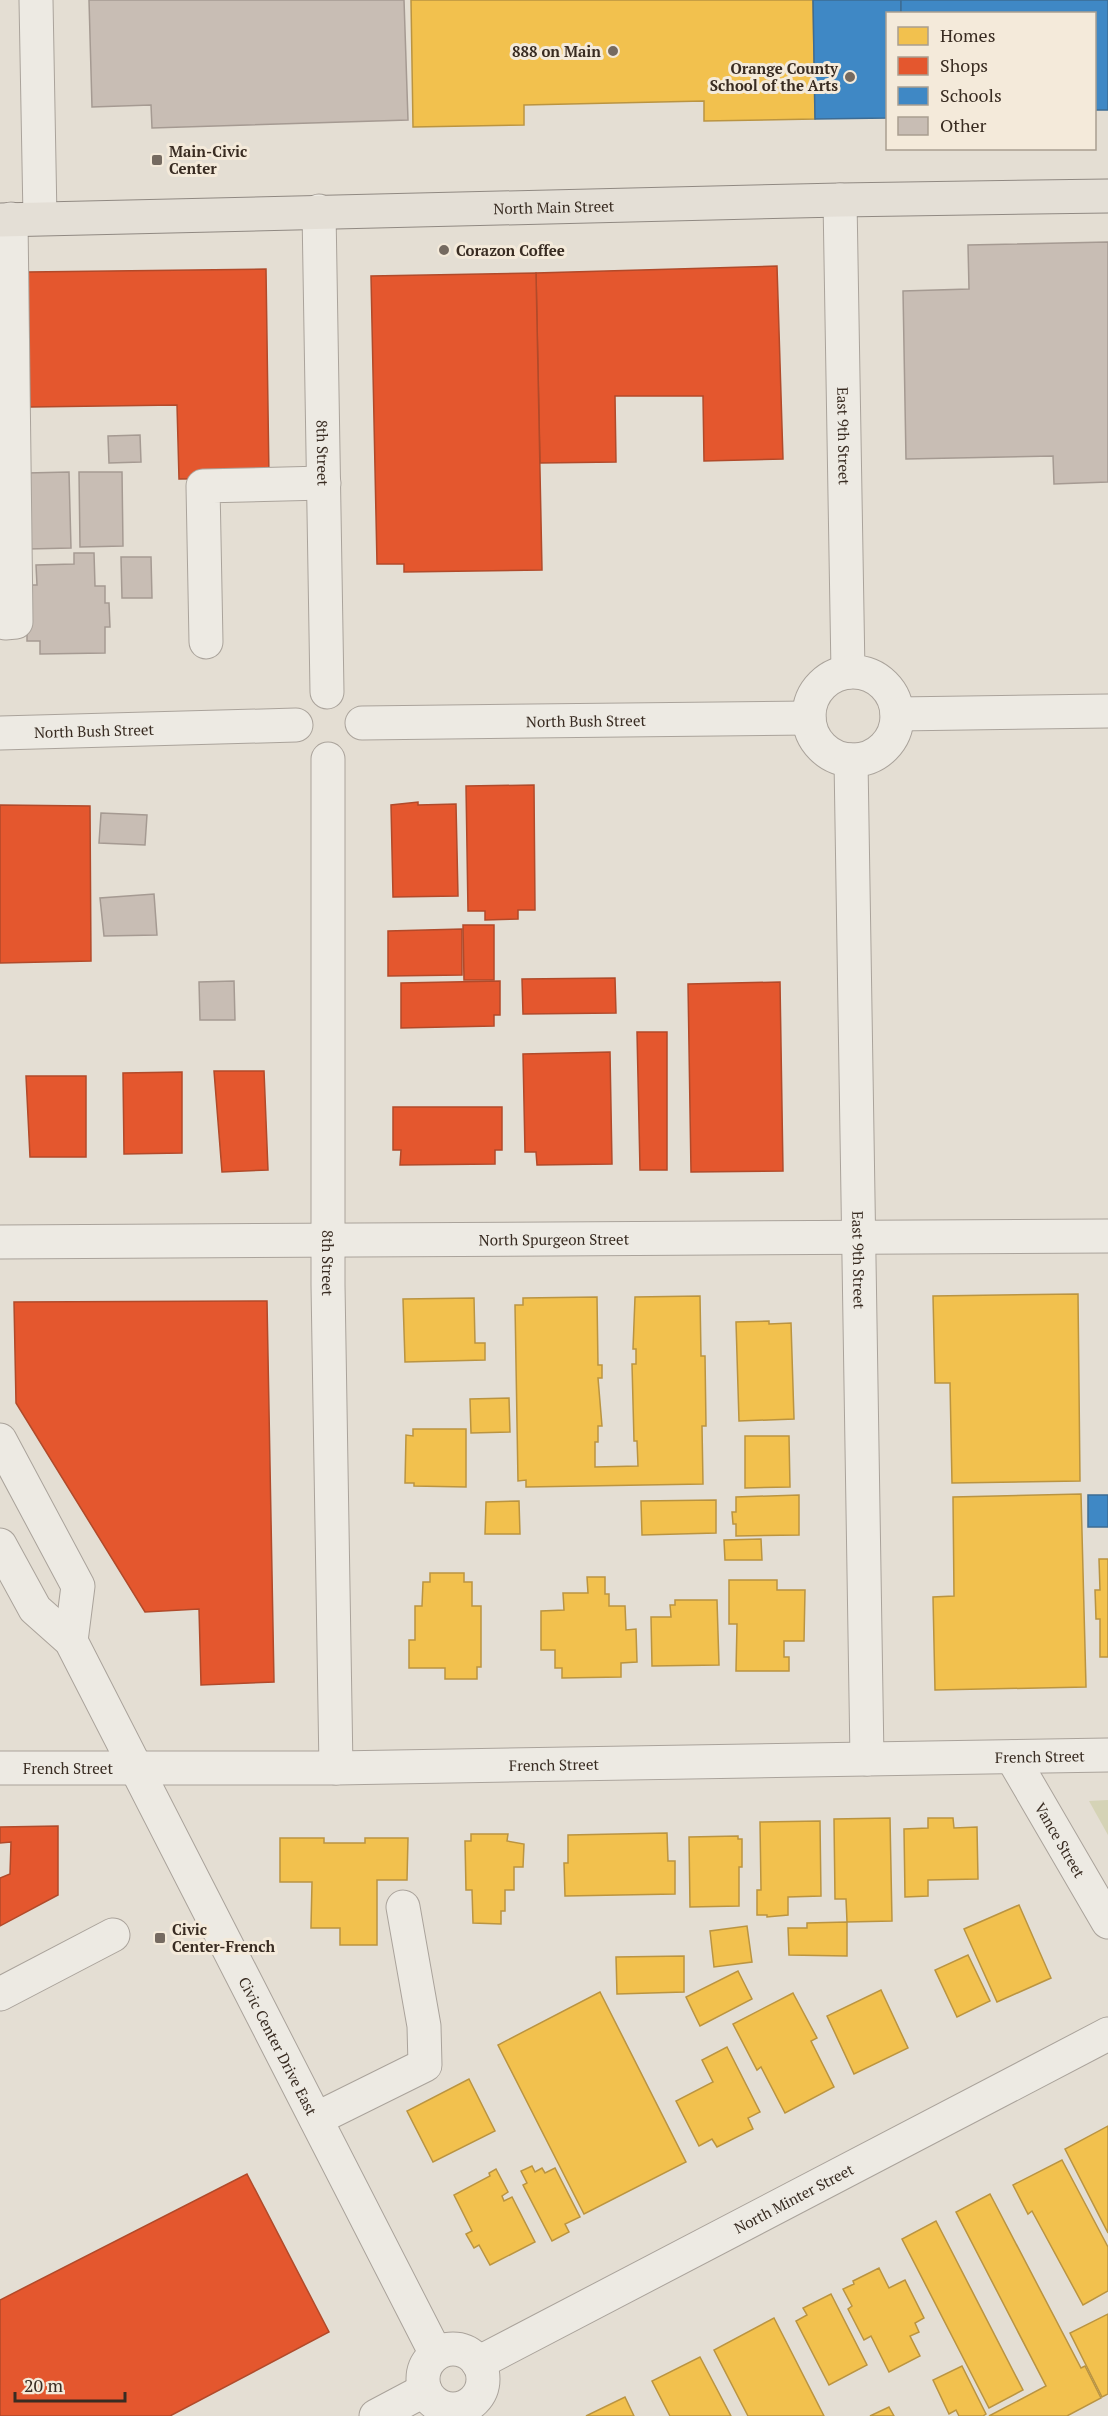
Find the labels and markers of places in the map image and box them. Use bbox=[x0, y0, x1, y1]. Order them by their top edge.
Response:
place label: 888 on Main bbox=[512, 41, 601, 61]
marker: 888 on Main bbox=[606, 44, 620, 58]
place label: Orange County School of the Arts bbox=[710, 58, 839, 95]
marker: Orange County School of the Arts bbox=[843, 70, 857, 84]
place label: Main-Civic Center bbox=[169, 141, 247, 178]
marker: Main-Civic Center bbox=[150, 153, 164, 167]
place label: Corazon Coffee bbox=[456, 240, 565, 260]
marker: Corazon Coffee bbox=[437, 243, 451, 257]
place label: Civic Center-French bbox=[172, 1919, 276, 1956]
marker: Civic Center-French bbox=[153, 1931, 167, 1945]

